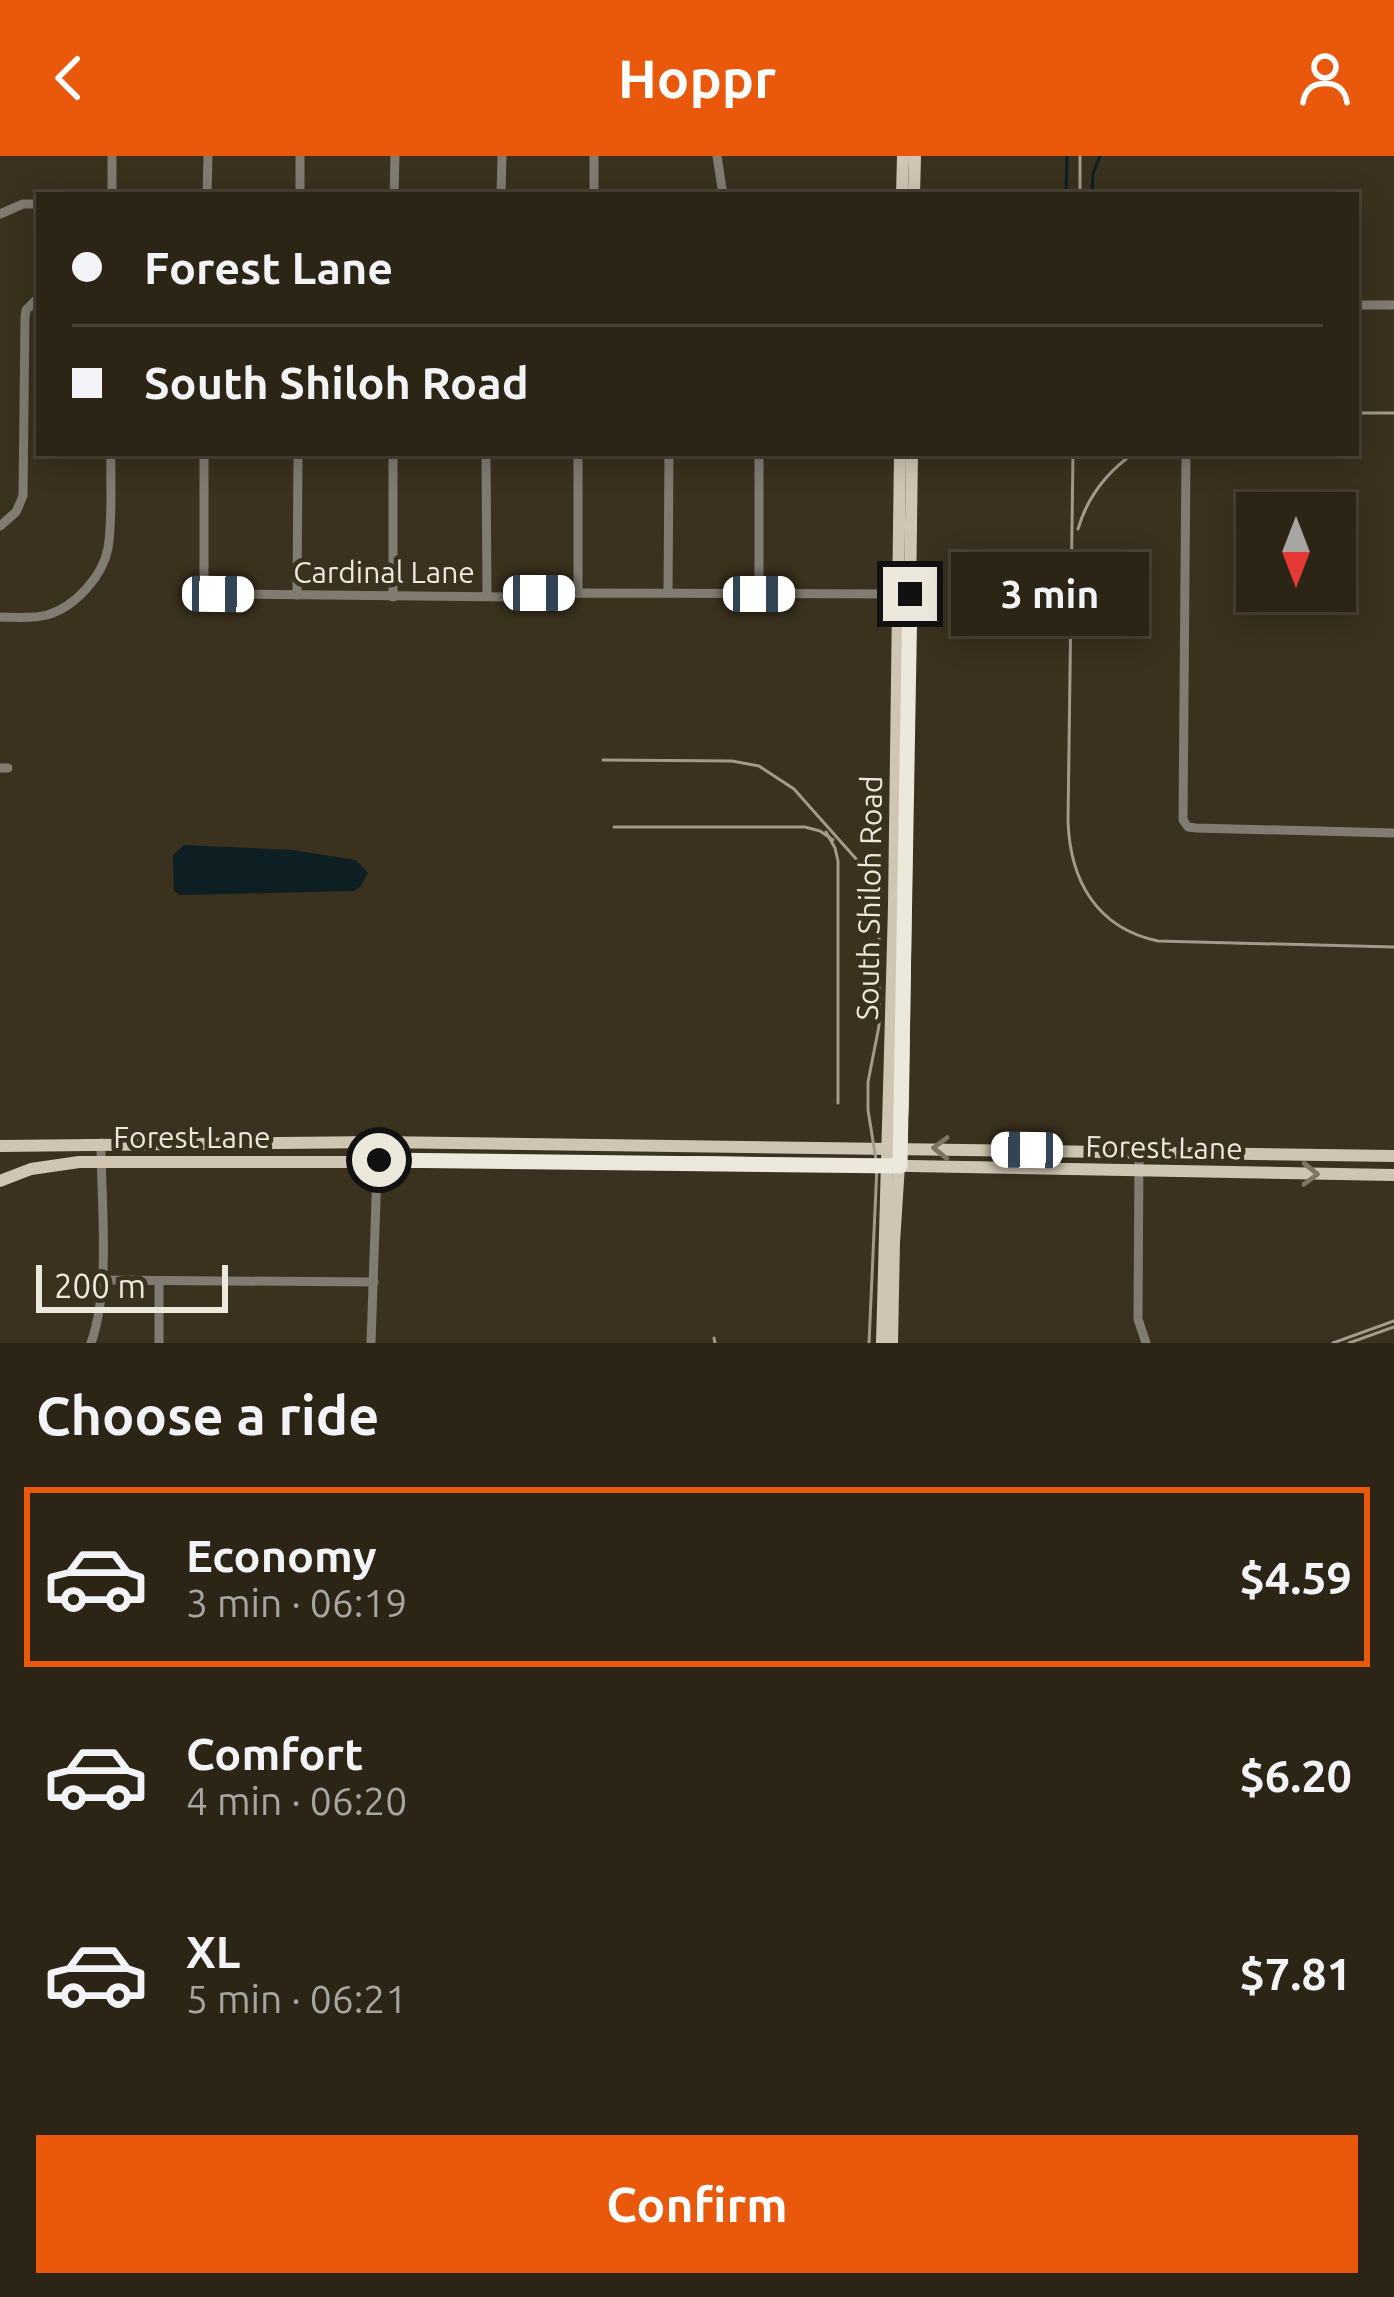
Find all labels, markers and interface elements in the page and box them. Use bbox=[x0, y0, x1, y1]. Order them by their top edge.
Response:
icon: back bbox=[36, 45, 102, 111]
icon: person bbox=[1292, 45, 1358, 111]
text: Hoppr bbox=[618, 48, 776, 108]
text: Forest Lane bbox=[144, 242, 393, 293]
text: South Shiloh Road bbox=[144, 357, 529, 408]
north arrow bbox=[1236, 492, 1356, 612]
map controls bbox=[1236, 492, 1356, 612]
callout: 3 min bbox=[952, 552, 1150, 636]
street label: Cardinal Lane bbox=[293, 555, 475, 589]
route end bbox=[883, 567, 937, 621]
text: 3 min bbox=[1001, 572, 1099, 615]
car bbox=[182, 575, 254, 613]
car bbox=[503, 575, 575, 611]
car bbox=[723, 576, 795, 612]
street label: South Shiloh Road bbox=[850, 775, 888, 1021]
street label: Forest Lane bbox=[113, 1120, 271, 1154]
street label: Forest Lane bbox=[1085, 1129, 1243, 1165]
car bbox=[991, 1131, 1063, 1169]
route start bbox=[352, 1133, 406, 1187]
one-way arrow bbox=[931, 1136, 950, 1162]
one-way arrow bbox=[1302, 1161, 1320, 1187]
scale bar bbox=[36, 1259, 228, 1312]
text: 200 m bbox=[54, 1267, 146, 1304]
text: Choose a ride bbox=[36, 1385, 379, 1445]
icon: car bbox=[42, 1523, 150, 1631]
text: Economy bbox=[186, 1530, 377, 1581]
text: $4.59 bbox=[1239, 1552, 1352, 1603]
text: 3 min · 06:19 bbox=[186, 1581, 407, 1624]
icon: car bbox=[42, 1721, 150, 1829]
text: Comfort bbox=[186, 1728, 363, 1779]
text: $6.20 bbox=[1239, 1750, 1352, 1801]
text: 4 min · 06:20 bbox=[186, 1779, 407, 1822]
icon: car bbox=[42, 1919, 150, 2027]
text: XL bbox=[186, 1926, 240, 1977]
text: $7.81 bbox=[1239, 1948, 1352, 1999]
text: 5 min · 06:21 bbox=[186, 1977, 407, 2020]
button: Confirm bbox=[36, 2135, 1358, 2273]

